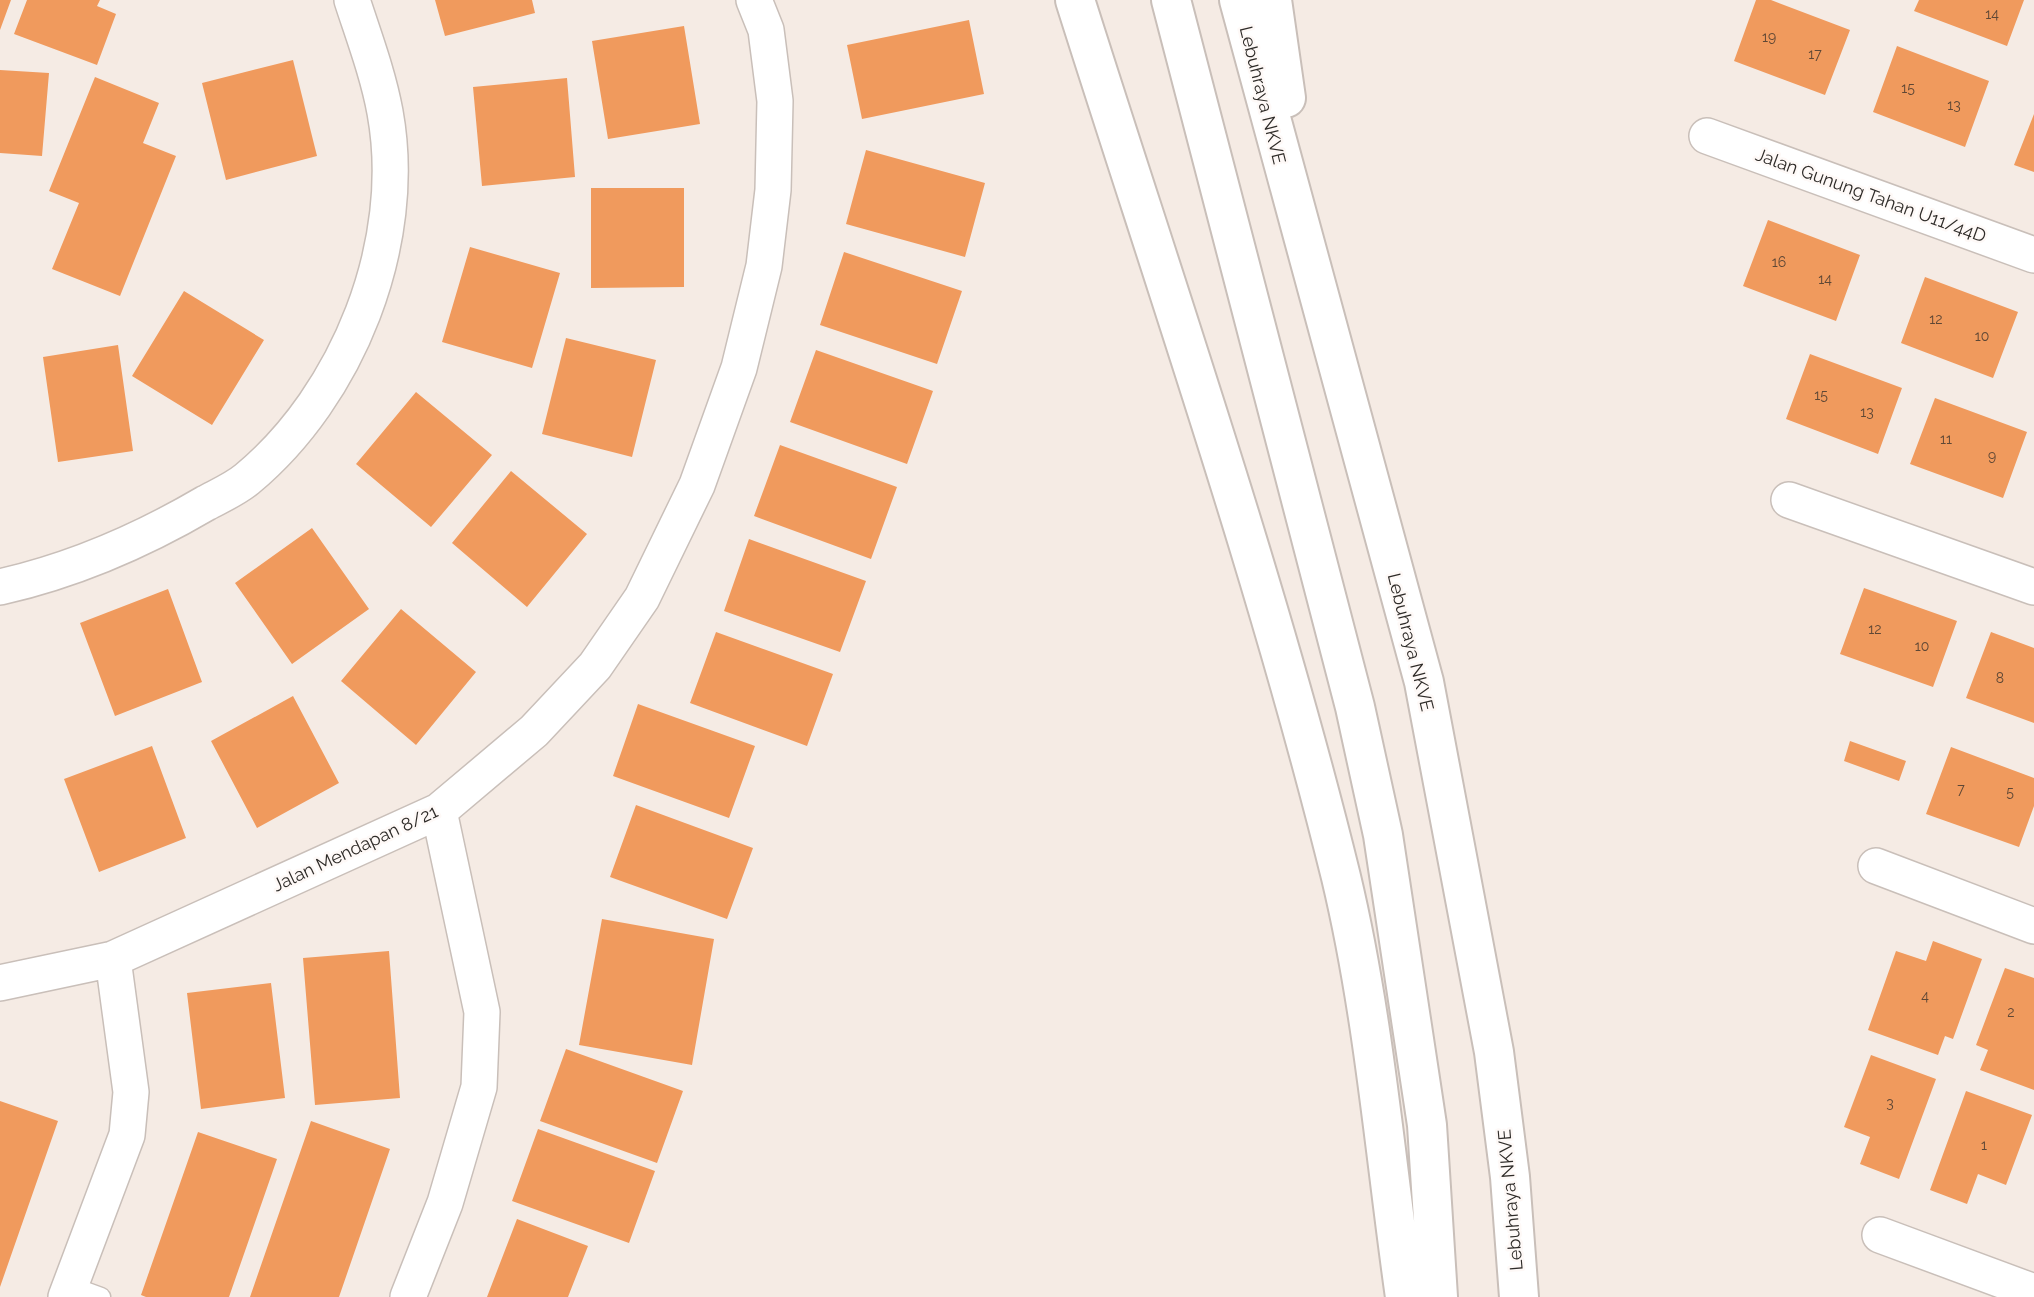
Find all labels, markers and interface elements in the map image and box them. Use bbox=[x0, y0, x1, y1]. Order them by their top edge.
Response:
house number: 14 bbox=[1985, 6, 1999, 22]
street label: Lebuhraya NKVE bbox=[1236, 24, 1290, 166]
house number: 19 bbox=[1762, 29, 1776, 45]
house number: 17 bbox=[1808, 46, 1822, 62]
house number: 15 bbox=[1901, 80, 1915, 96]
house number: 13 bbox=[1947, 97, 1961, 113]
street label: Jalan Gunung Tahan U11/44D bbox=[1753, 143, 1989, 247]
house number: 16 bbox=[1772, 254, 1786, 270]
house number: 14 bbox=[1818, 271, 1832, 287]
house number: 12 bbox=[1929, 311, 1943, 327]
house number: 10 bbox=[1975, 328, 1989, 344]
house number: 15 bbox=[1814, 387, 1828, 403]
house number: 13 bbox=[1860, 404, 1874, 420]
house number: 11 bbox=[1940, 431, 1952, 447]
house number: 9 bbox=[1988, 448, 1996, 464]
street label: Lebuhraya NKVE bbox=[1384, 571, 1438, 713]
house number: 12 bbox=[1868, 621, 1882, 637]
house number: 10 bbox=[1915, 638, 1929, 654]
house number: 8 bbox=[1996, 670, 2004, 686]
house number: 7 bbox=[1957, 781, 1965, 797]
house number: 5 bbox=[2006, 784, 2014, 800]
street label: Jalan Mendapan 8/21 bbox=[269, 800, 441, 896]
house number: 4 bbox=[1921, 988, 1929, 1004]
house number: 2 bbox=[2007, 1004, 2015, 1020]
house number: 3 bbox=[1886, 1095, 1894, 1111]
street label: Lebuhraya NKVE bbox=[1493, 1129, 1527, 1271]
house number: 1 bbox=[1981, 1137, 1987, 1153]

